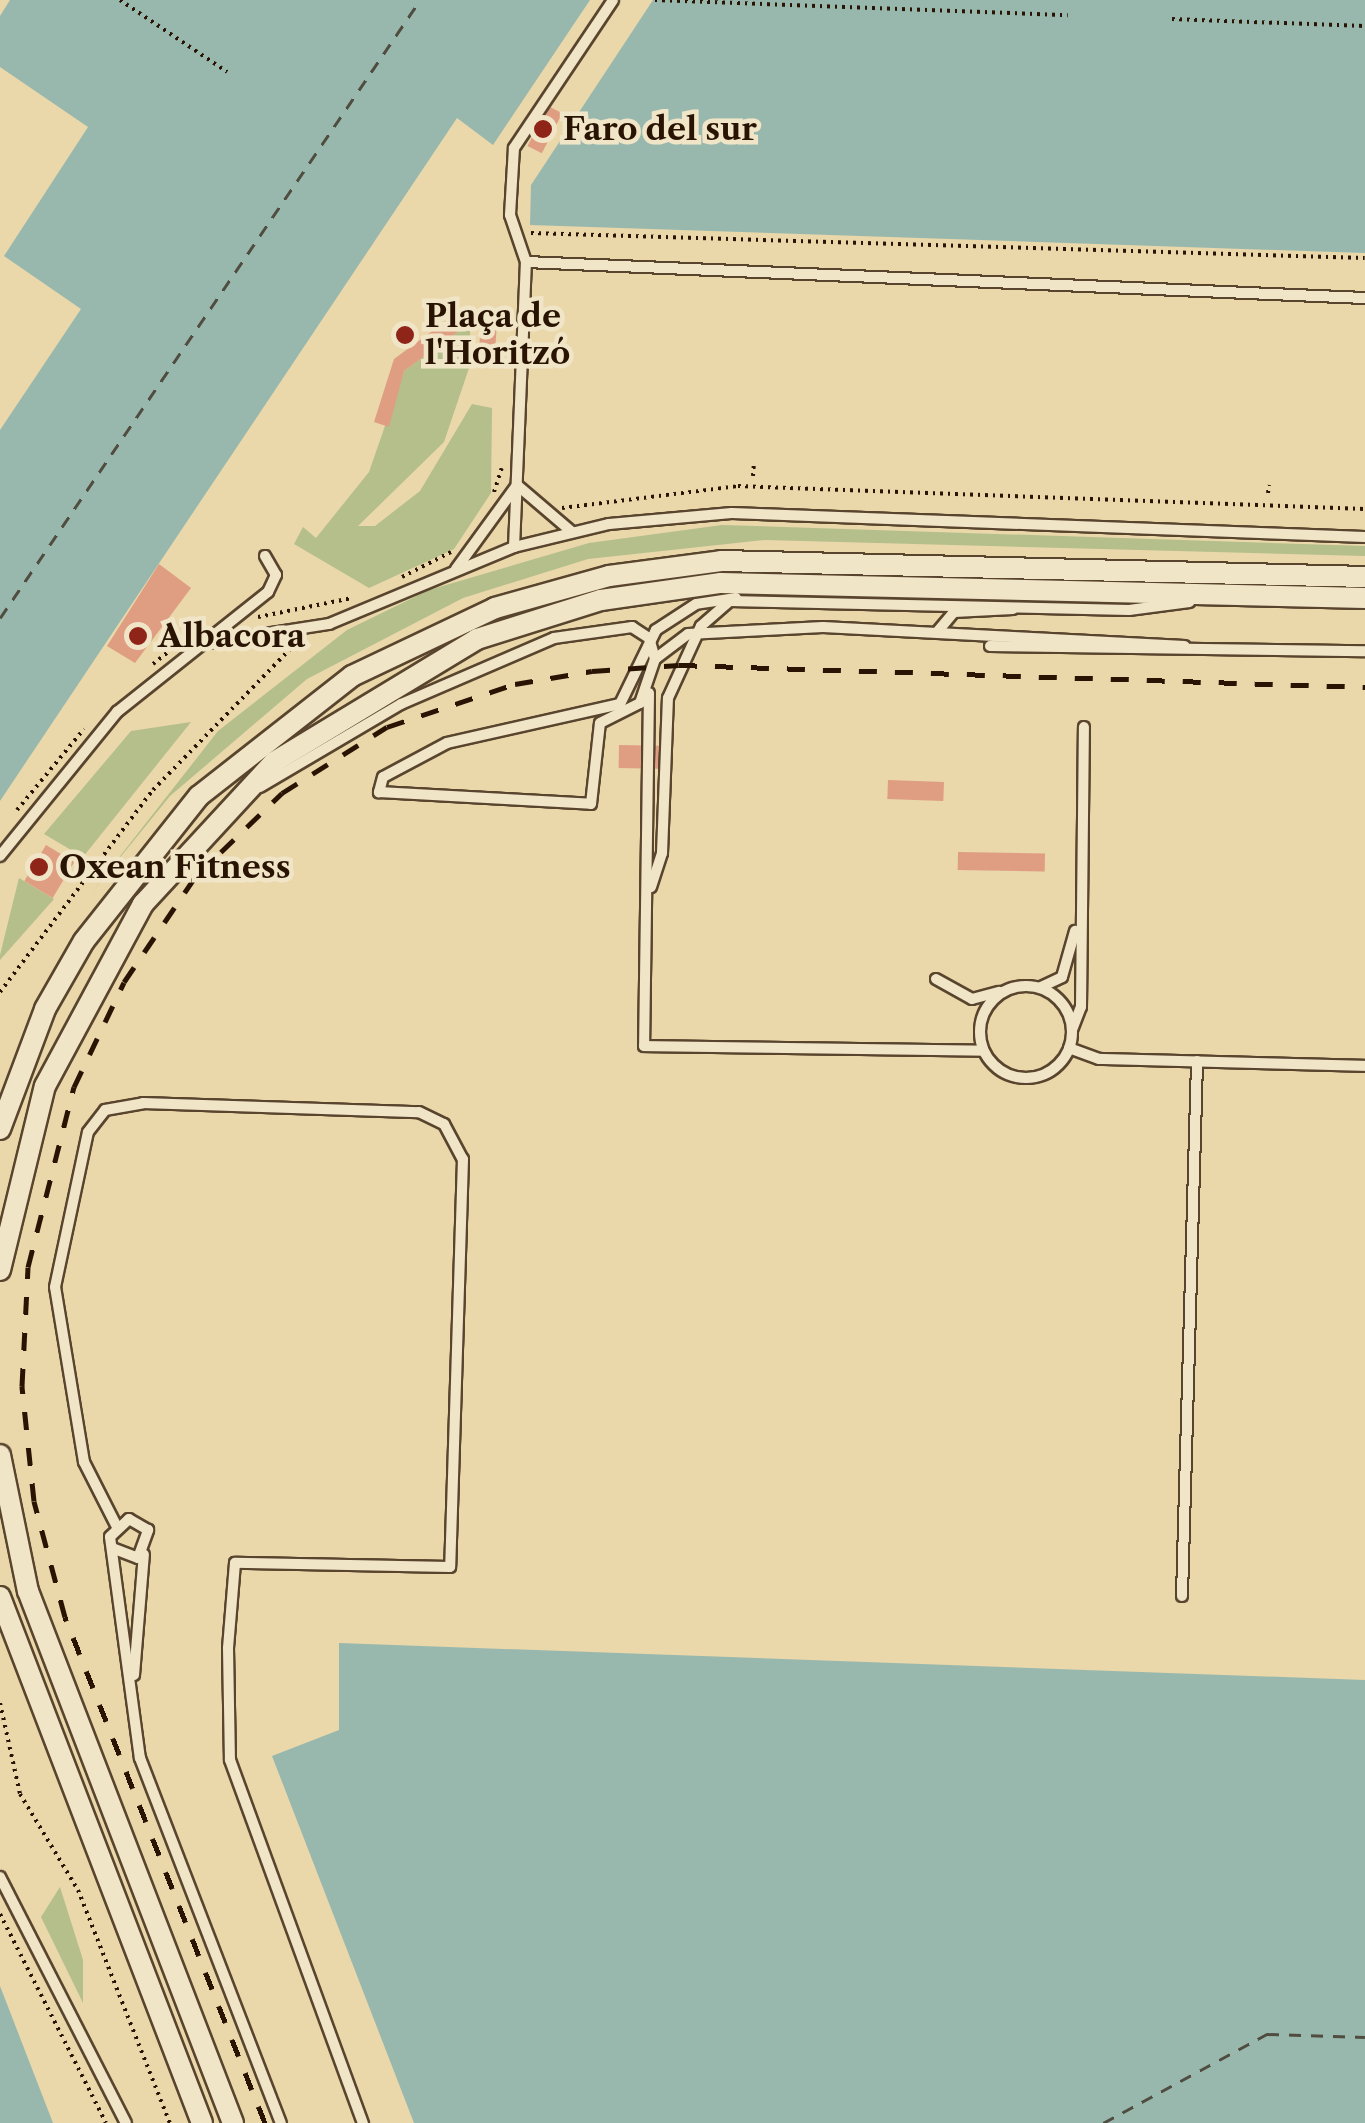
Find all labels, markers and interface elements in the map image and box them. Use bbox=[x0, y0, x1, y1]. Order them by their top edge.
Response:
place label: Faro del sur bbox=[563, 110, 757, 148]
marker: Faro del sur bbox=[532, 118, 554, 140]
place label: Plaça de l'Horitzó bbox=[425, 298, 570, 373]
marker: Plaça de l'Horitzó bbox=[394, 324, 416, 346]
place label: Albacora bbox=[158, 617, 305, 655]
marker: Albacora bbox=[127, 625, 149, 647]
place label: Oxean Fitness bbox=[59, 848, 291, 886]
marker: Oxean Fitness bbox=[28, 856, 50, 878]

